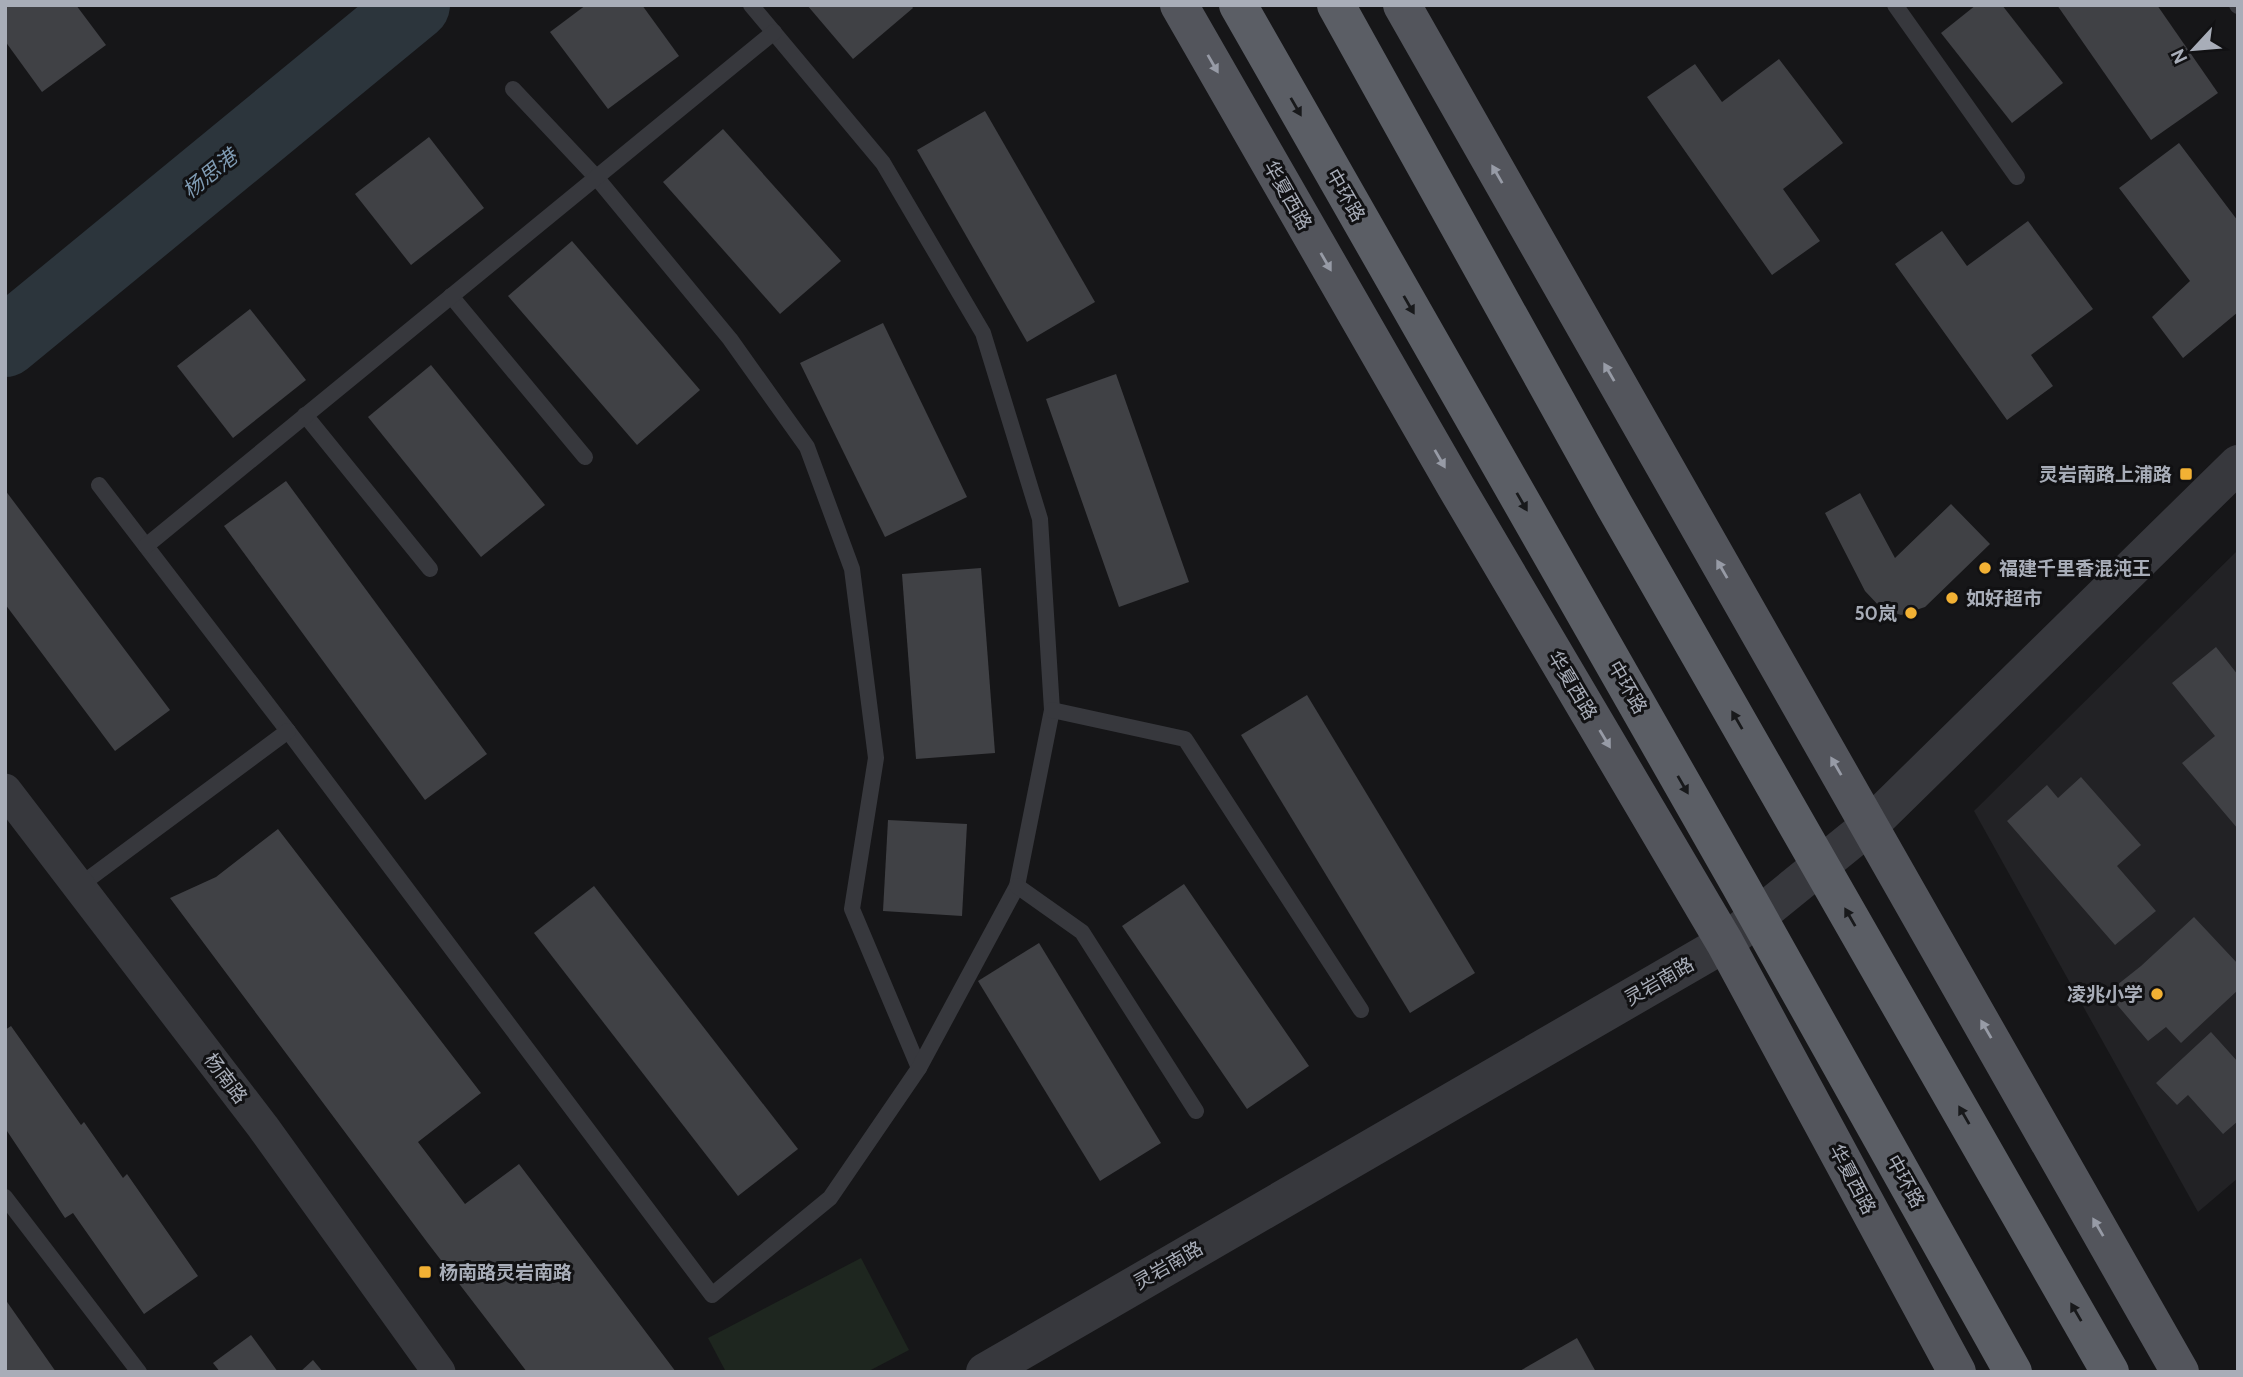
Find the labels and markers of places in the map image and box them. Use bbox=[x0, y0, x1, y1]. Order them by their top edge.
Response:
place label: 灵岩南路上浦路 bbox=[2039, 463, 2172, 486]
marker: 灵岩南路上浦路 bbox=[2178, 466, 2194, 482]
place label: 福建千里香混沌王 bbox=[1999, 557, 2151, 580]
marker: 福建千里香混沌王 bbox=[1977, 560, 1993, 576]
place label: 如好超市 bbox=[1966, 587, 2042, 610]
marker: 如好超市 bbox=[1944, 590, 1960, 606]
place label: 50岚 bbox=[1854, 602, 1897, 625]
marker: 50岚 bbox=[1903, 605, 1919, 621]
place label: 凌兆小学 bbox=[2067, 983, 2143, 1006]
marker: 凌兆小学 bbox=[2149, 986, 2165, 1002]
place label: 杨南路灵岩南路 bbox=[439, 1261, 572, 1284]
marker: 杨南路灵岩南路 bbox=[417, 1264, 433, 1280]

